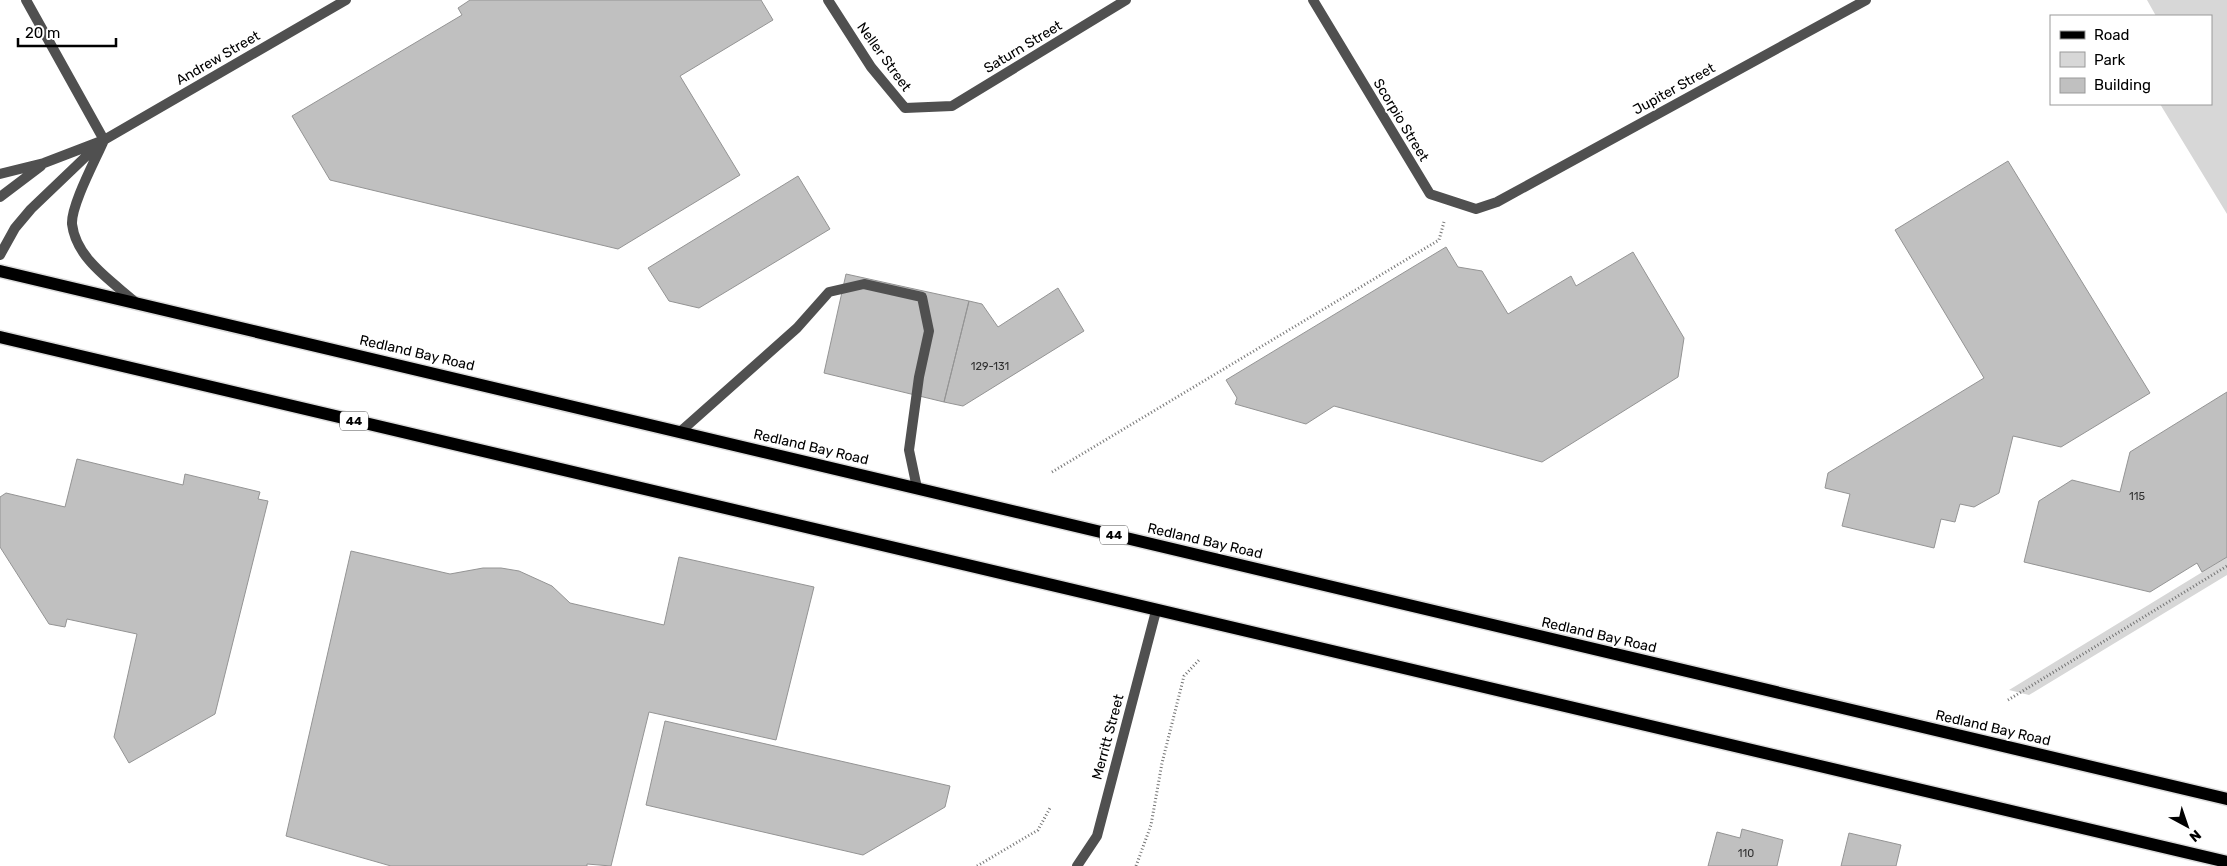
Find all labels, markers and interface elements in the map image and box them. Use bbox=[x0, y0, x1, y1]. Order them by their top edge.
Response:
scale bar bbox=[18, 15, 115, 47]
legend bbox=[2050, 15, 2212, 105]
street label: Saturn Street bbox=[981, 17, 1066, 77]
street label: Neller Street bbox=[853, 19, 915, 95]
text: 20 m bbox=[25, 24, 60, 42]
text: Road bbox=[2094, 26, 2130, 44]
street label: Andrew Street bbox=[173, 27, 263, 89]
text: Park bbox=[2094, 51, 2125, 69]
street label: Jupiter Street bbox=[1630, 59, 1718, 119]
street label: Scorpio Street bbox=[1370, 76, 1433, 165]
text: Building bbox=[2094, 76, 2151, 94]
street label: Redland Bay Road bbox=[358, 332, 476, 374]
house number: 129-131 bbox=[971, 360, 1009, 373]
road number: 44 bbox=[340, 412, 368, 431]
street label: Redland Bay Road bbox=[752, 426, 870, 468]
house number: 115 bbox=[2129, 490, 2145, 503]
street label: Redland Bay Road bbox=[1146, 520, 1264, 562]
road number: 44 bbox=[1100, 526, 1128, 544]
street label: Redland Bay Road bbox=[1540, 614, 1658, 656]
street label: Merritt Street bbox=[1088, 692, 1128, 782]
street label: Redland Bay Road bbox=[1934, 707, 2052, 749]
north arrow bbox=[2162, 801, 2212, 851]
text: N bbox=[2186, 826, 2204, 845]
house number: 110 bbox=[1738, 847, 1754, 860]

